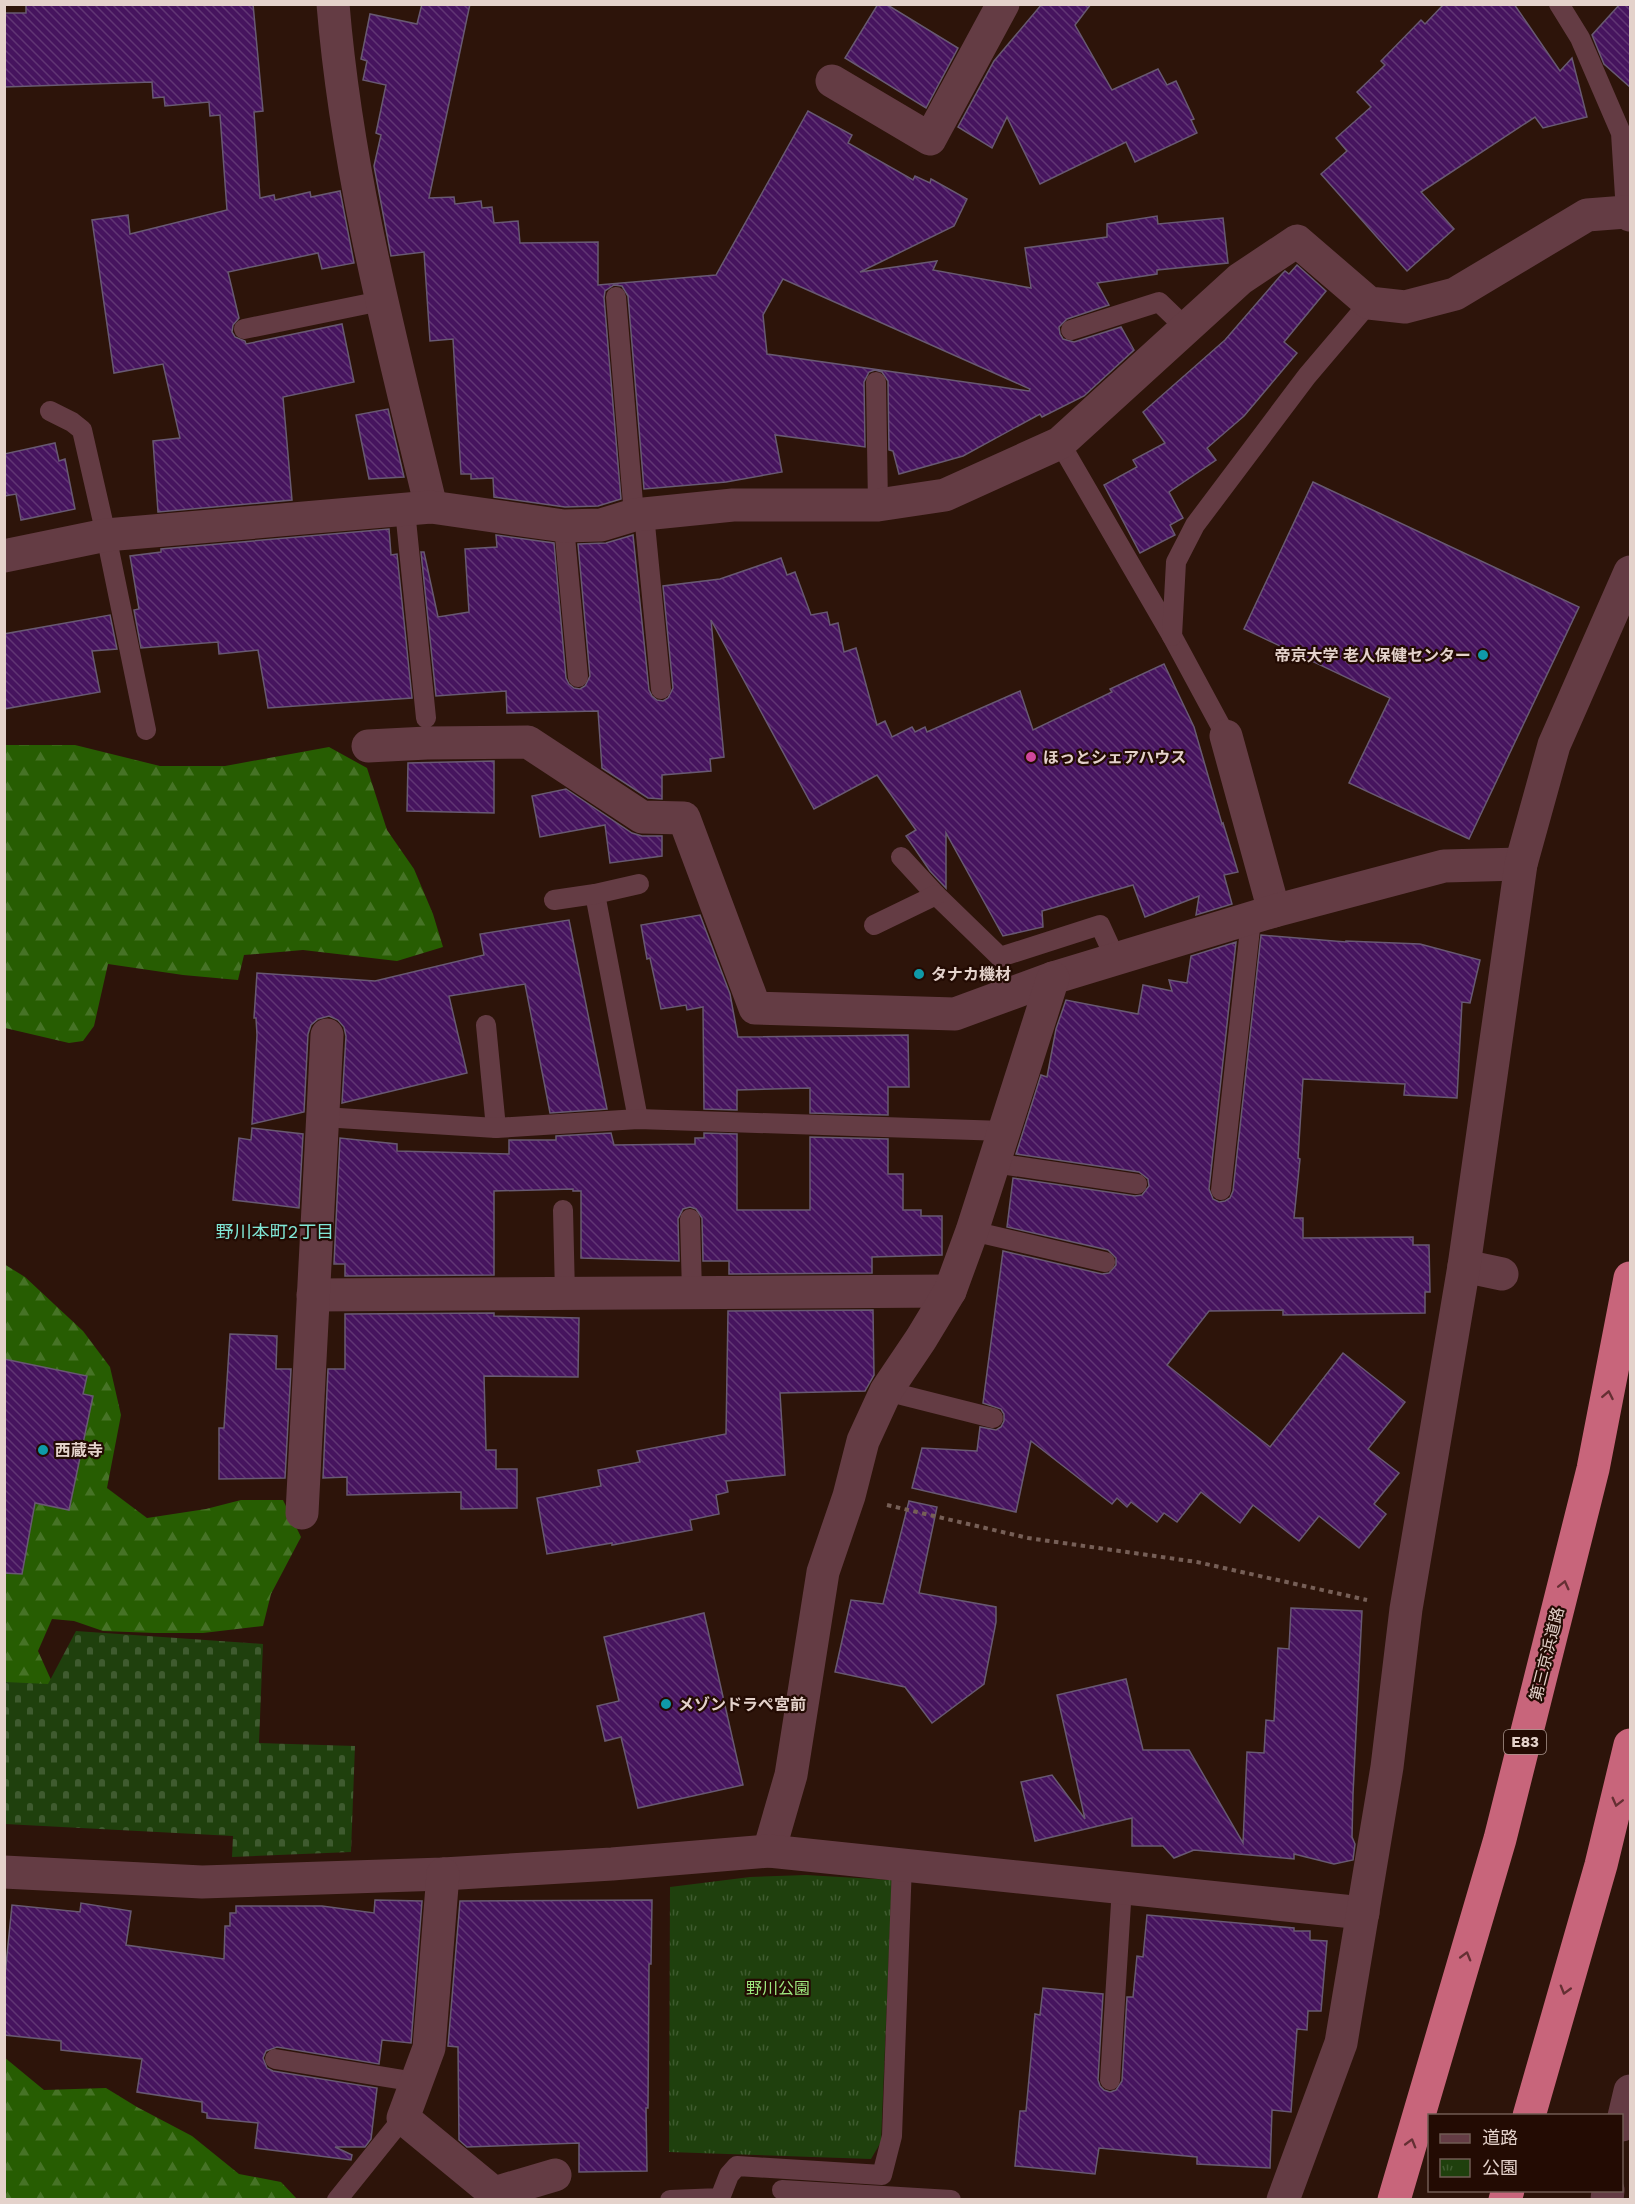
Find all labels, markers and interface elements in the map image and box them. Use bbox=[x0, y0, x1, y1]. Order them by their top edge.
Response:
place label: 帝京大学 老人保健センター bbox=[1274, 646, 1471, 665]
marker: 帝京大学 老人保健センター bbox=[1476, 648, 1490, 662]
place label: ほっとシェアハウス bbox=[1043, 748, 1186, 767]
marker: ほっとシェアハウス bbox=[1024, 750, 1038, 764]
place label: タナカ機材 bbox=[931, 965, 1011, 984]
marker: タナカ機材 bbox=[912, 967, 926, 981]
district label: 野川本町2丁目 bbox=[216, 1221, 334, 1242]
one-way arrow bbox=[1601, 1390, 1614, 1400]
place label: 西蔵寺 bbox=[55, 1441, 103, 1460]
marker: 西蔵寺 bbox=[36, 1443, 50, 1457]
one-way arrow bbox=[1557, 1580, 1569, 1591]
street label: 第三京浜道路 bbox=[1526, 1605, 1568, 1703]
place label: メゾンドラぺ宮前 bbox=[678, 1695, 806, 1714]
marker: メゾンドラぺ宮前 bbox=[659, 1697, 673, 1711]
road number: E83 bbox=[1504, 1730, 1546, 1754]
one-way arrow bbox=[1611, 1797, 1624, 1807]
one-way arrow bbox=[1459, 1951, 1471, 1962]
park label: 野川公園 bbox=[746, 1979, 810, 1998]
one-way arrow bbox=[1560, 1985, 1573, 1995]
legend bbox=[1428, 2114, 1623, 2192]
text: 道路 bbox=[1482, 2127, 1518, 2148]
one-way arrow bbox=[1404, 2138, 1416, 2149]
text: 公園 bbox=[1482, 2157, 1518, 2178]

